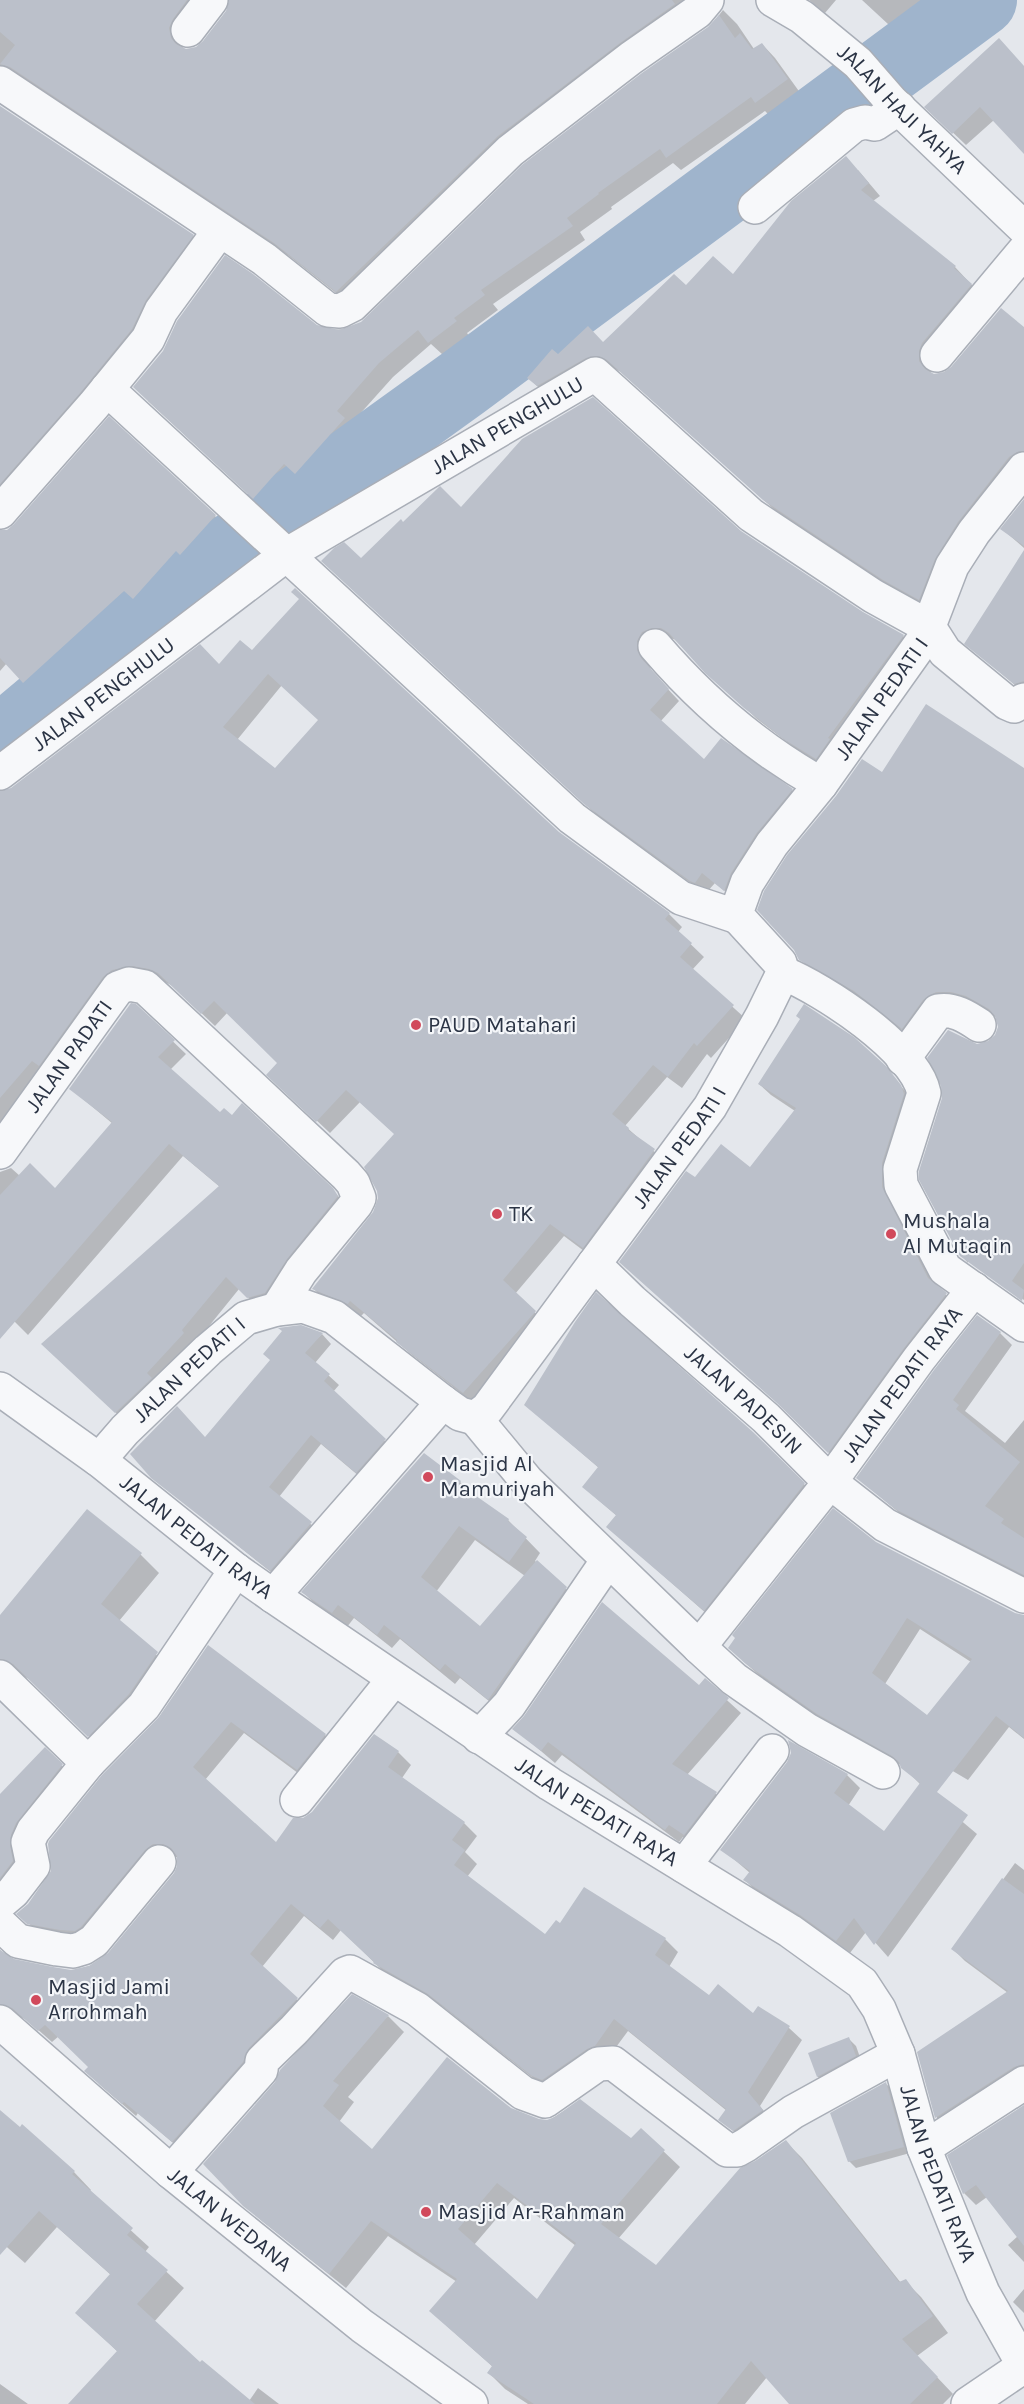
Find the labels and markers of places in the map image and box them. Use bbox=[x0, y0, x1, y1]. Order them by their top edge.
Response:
place label: PAUD Matahari bbox=[428, 1012, 577, 1038]
marker: PAUD Matahari bbox=[409, 1018, 423, 1032]
place label: TK bbox=[509, 1201, 533, 1227]
marker: TK bbox=[490, 1207, 504, 1221]
place label: Mushala Al Mutaqin bbox=[903, 1208, 1012, 1259]
marker: Mushala Al Mutaqin bbox=[884, 1227, 898, 1241]
place label: Masjid Al Mamuriyah bbox=[440, 1451, 555, 1502]
marker: Masjid Al Mamuriyah bbox=[421, 1470, 435, 1484]
place label: Masjid Jami Arrohmah bbox=[48, 1974, 170, 2025]
marker: Masjid Jami Arrohmah bbox=[29, 1993, 43, 2007]
place label: Masjid Ar-Rahman bbox=[438, 2199, 625, 2225]
marker: Masjid Ar-Rahman bbox=[419, 2205, 433, 2219]

